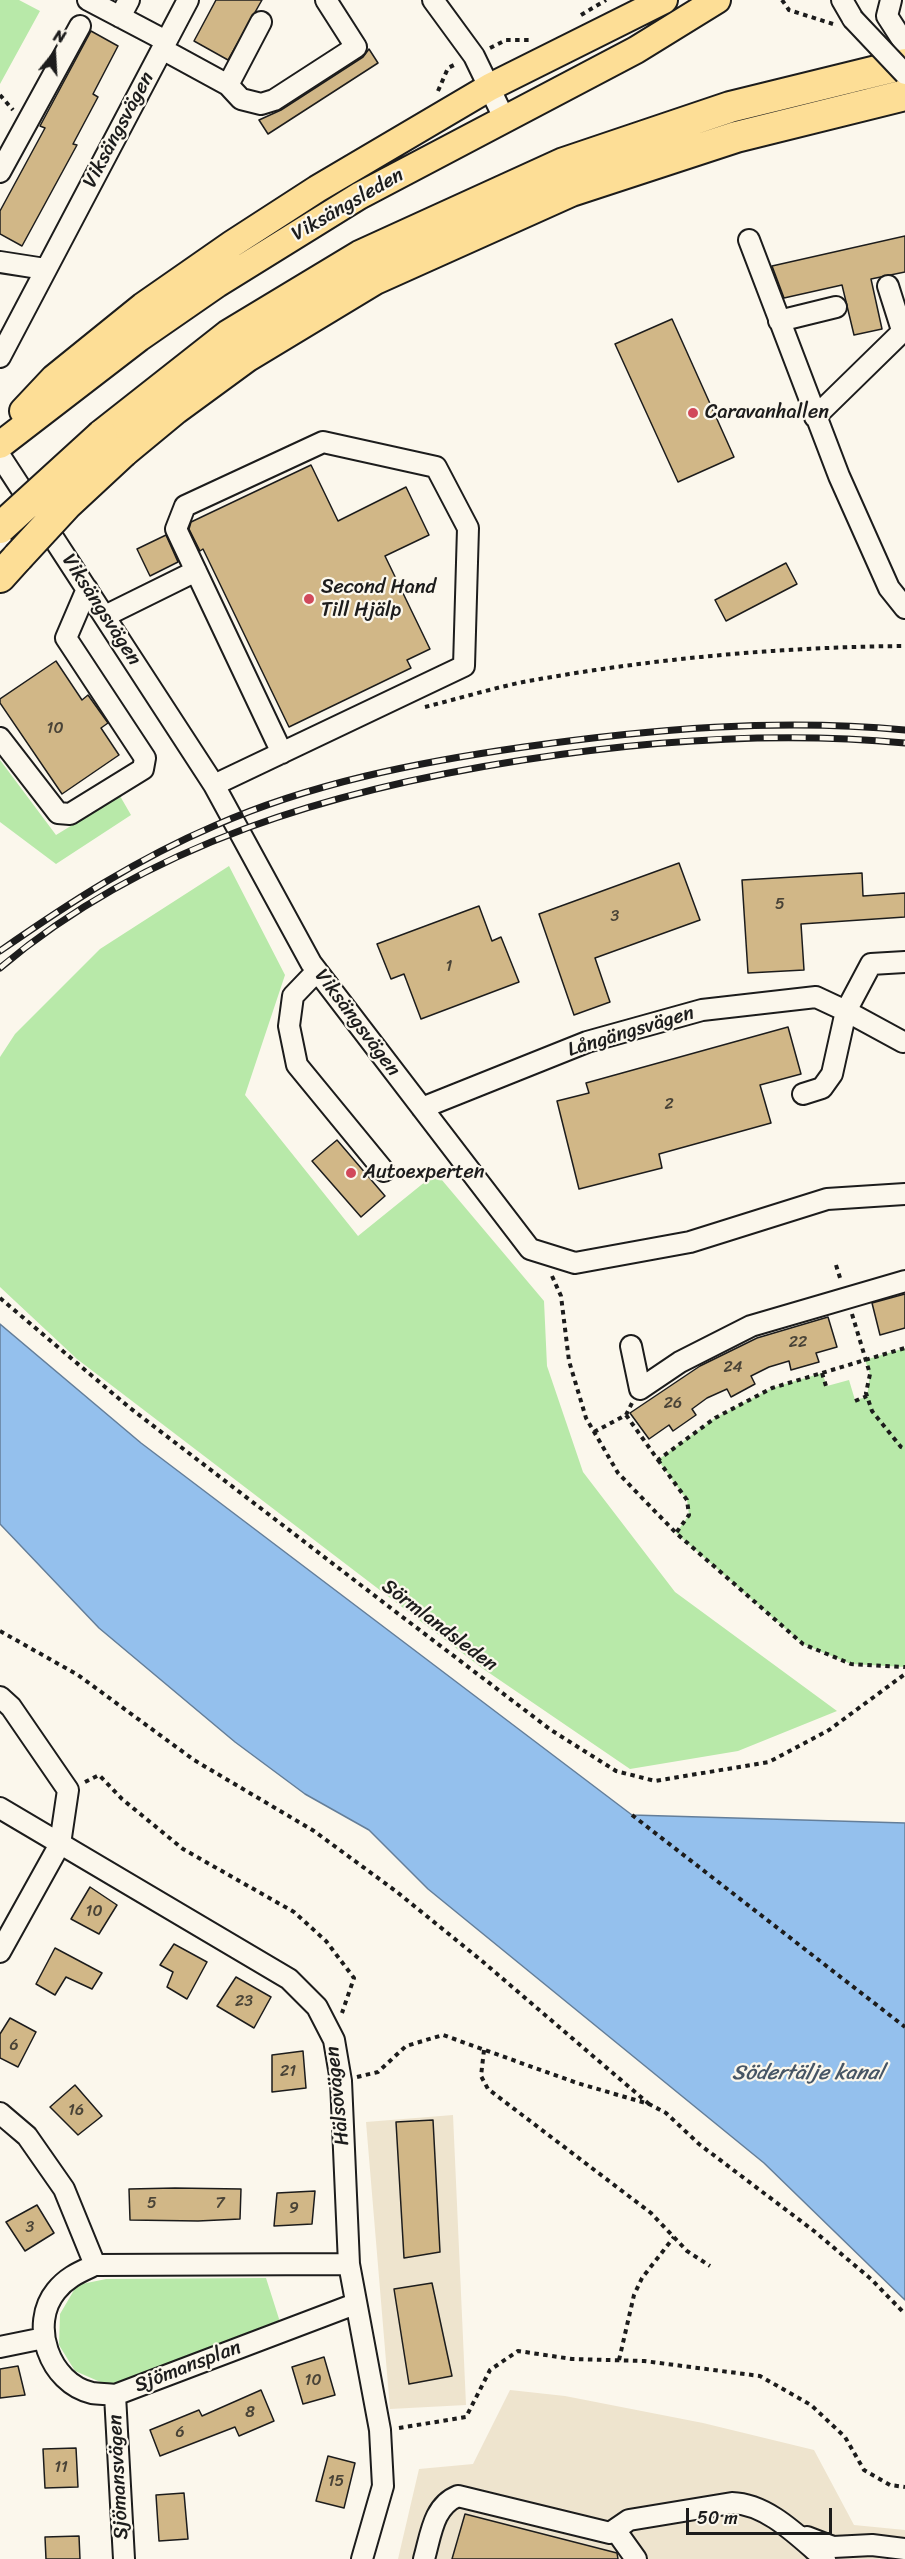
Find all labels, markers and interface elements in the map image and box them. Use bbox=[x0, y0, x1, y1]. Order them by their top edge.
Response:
text: N bbox=[50, 21, 69, 52]
north arrow bbox=[24, 24, 84, 84]
street label: Viksängsvägen bbox=[78, 68, 160, 192]
street label: Viksängsleden bbox=[288, 163, 408, 247]
place label: Caravanhallen bbox=[705, 401, 829, 425]
marker: Caravanhallen bbox=[686, 406, 700, 420]
street label: Viksängsvägen bbox=[56, 550, 146, 670]
place label: Second Hand Till Hjälp bbox=[321, 576, 436, 623]
marker: Second Hand Till Hjälp bbox=[302, 592, 316, 606]
house number: 10 bbox=[47, 719, 63, 739]
house number: 5 bbox=[775, 895, 785, 915]
house number: 3 bbox=[611, 907, 619, 927]
house number: 1 bbox=[446, 957, 452, 977]
street label: Viksängsvägen bbox=[309, 965, 405, 1081]
street label: Långängsvägen bbox=[565, 1001, 697, 1063]
house number: 2 bbox=[664, 1095, 674, 1115]
place label: Autoexperten bbox=[363, 1161, 485, 1185]
marker: Autoexperten bbox=[344, 1166, 358, 1180]
house number: 22 bbox=[789, 1333, 807, 1353]
house number: 24 bbox=[723, 1358, 743, 1378]
house number: 26 bbox=[664, 1394, 682, 1414]
street label: Sörmlandsleden bbox=[376, 1575, 502, 1677]
house number: 10 bbox=[86, 1902, 102, 1922]
house number: 23 bbox=[235, 1992, 253, 2012]
house number: 6 bbox=[9, 2036, 19, 2056]
street label: Hälsovägen bbox=[321, 2045, 355, 2147]
water label: Södertälje kanal bbox=[732, 2061, 884, 2087]
house number: 21 bbox=[280, 2062, 296, 2082]
house number: 16 bbox=[68, 2101, 84, 2121]
house number: 5 bbox=[147, 2194, 157, 2214]
house number: 7 bbox=[215, 2194, 225, 2214]
house number: 9 bbox=[289, 2199, 299, 2219]
house number: 3 bbox=[26, 2218, 34, 2238]
street label: Sjömansplan bbox=[132, 2336, 244, 2398]
house number: 10 bbox=[305, 2371, 321, 2391]
house number: 8 bbox=[245, 2403, 255, 2423]
street label: Sjömansvägen bbox=[104, 2414, 134, 2540]
house number: 6 bbox=[175, 2423, 185, 2443]
house number: 11 bbox=[54, 2458, 68, 2478]
house number: 15 bbox=[328, 2472, 344, 2492]
scale bar bbox=[689, 2496, 834, 2534]
text: 50 m bbox=[697, 2502, 738, 2534]

